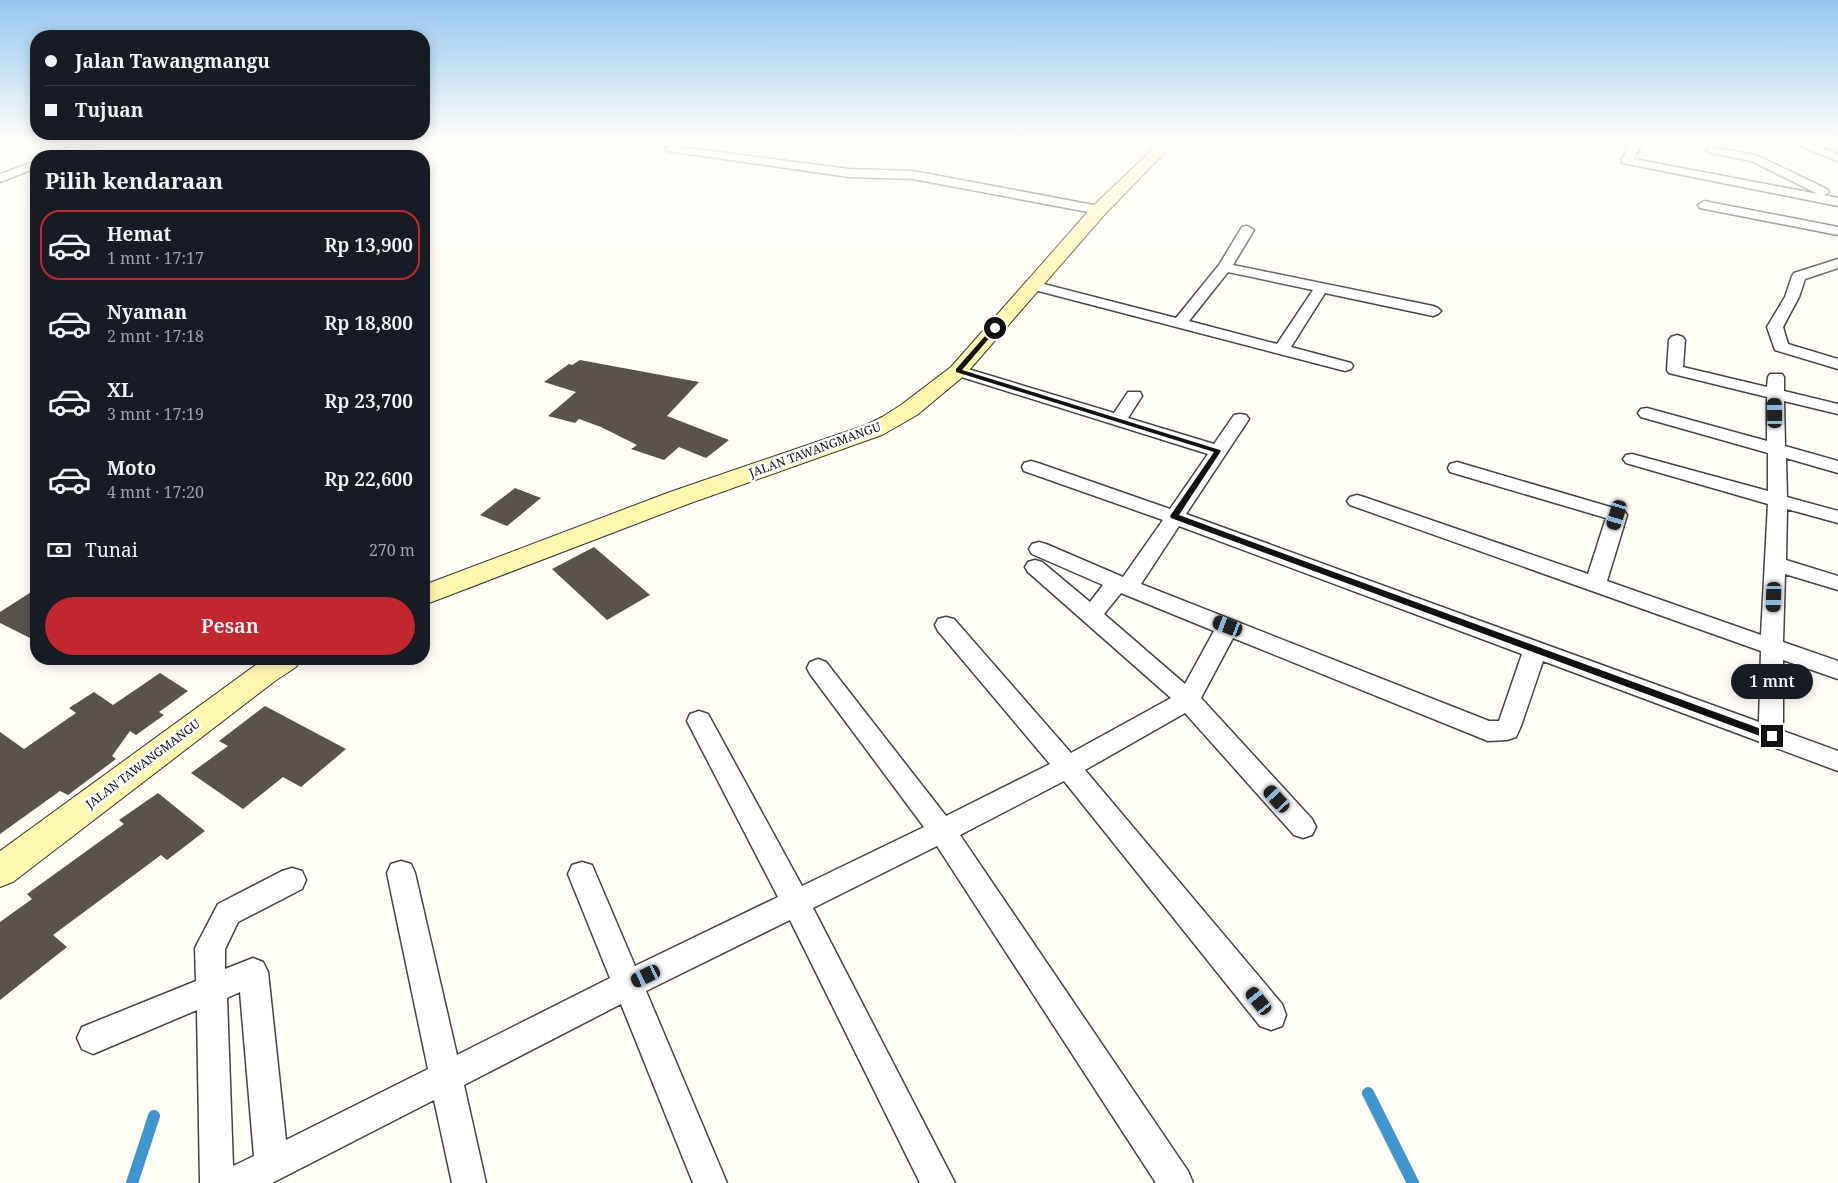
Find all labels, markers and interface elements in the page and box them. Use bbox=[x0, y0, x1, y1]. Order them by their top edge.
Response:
text: Jalan Tawangmangu bbox=[75, 48, 270, 74]
text: Tujuan bbox=[75, 97, 143, 123]
text: Pilih kendaraan bbox=[45, 165, 223, 195]
text: Hemat bbox=[107, 221, 171, 247]
icon: car bbox=[47, 223, 92, 268]
text: Rp 13,900 bbox=[324, 232, 413, 258]
text: 1 mnt · 17:17 bbox=[107, 247, 204, 269]
text: Nyaman bbox=[107, 299, 187, 325]
icon: car bbox=[47, 301, 92, 346]
text: Rp 18,800 bbox=[324, 310, 413, 336]
route start bbox=[984, 317, 1006, 339]
text: 2 mnt · 17:18 bbox=[107, 325, 204, 347]
text: XL bbox=[107, 377, 133, 403]
icon: car bbox=[47, 379, 92, 424]
text: Rp 23,700 bbox=[324, 388, 413, 414]
car bbox=[1767, 398, 1782, 428]
text: 3 mnt · 17:19 bbox=[107, 403, 204, 425]
street label: JALAN TAWANGMANGU bbox=[746, 418, 883, 482]
text: Moto bbox=[107, 455, 156, 481]
icon: car bbox=[47, 457, 92, 502]
text: Rp 22,600 bbox=[324, 466, 413, 492]
text: 4 mnt · 17:20 bbox=[107, 481, 204, 503]
car bbox=[1605, 498, 1628, 532]
icon: cash bbox=[45, 536, 73, 564]
text: Tunai bbox=[85, 537, 138, 563]
text: 270 m bbox=[369, 539, 415, 561]
car bbox=[1765, 582, 1782, 612]
button: Pesan bbox=[45, 597, 415, 655]
car bbox=[1211, 614, 1244, 638]
callout: 1 mnt bbox=[1731, 664, 1813, 698]
text: 1 mnt bbox=[1749, 670, 1795, 692]
street label: JALAN TAWANGMANGU bbox=[81, 715, 204, 813]
route end bbox=[1761, 725, 1783, 747]
car bbox=[1261, 783, 1292, 815]
car bbox=[629, 963, 662, 989]
car bbox=[1243, 985, 1274, 1017]

